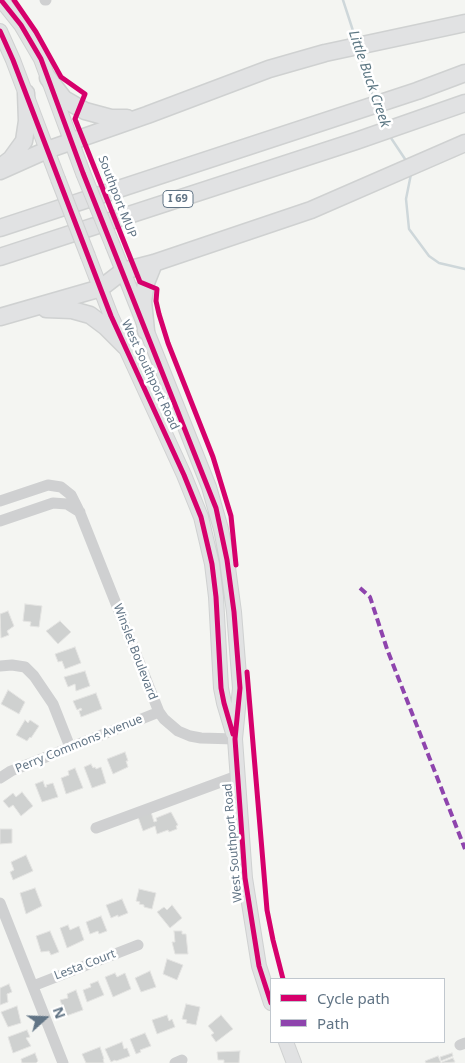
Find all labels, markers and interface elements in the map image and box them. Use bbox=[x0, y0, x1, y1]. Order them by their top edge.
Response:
water label: Little Buck Creek bbox=[345, 28, 393, 130]
street label: Southport MUP bbox=[95, 154, 139, 240]
road number: I 69 bbox=[163, 190, 193, 208]
street label: West Southport Road bbox=[118, 318, 182, 432]
street label: Winslet Boulevard bbox=[110, 602, 160, 702]
street label: Perry Commons Avenue bbox=[13, 712, 145, 776]
street label: West Southport Road bbox=[221, 783, 245, 903]
street label: Lesta Court bbox=[52, 947, 118, 983]
legend bbox=[270, 978, 445, 1043]
text: Cycle path bbox=[317, 988, 390, 1008]
north arrow bbox=[20, 993, 70, 1043]
text: N bbox=[49, 1004, 70, 1021]
text: Path bbox=[317, 1013, 349, 1033]

